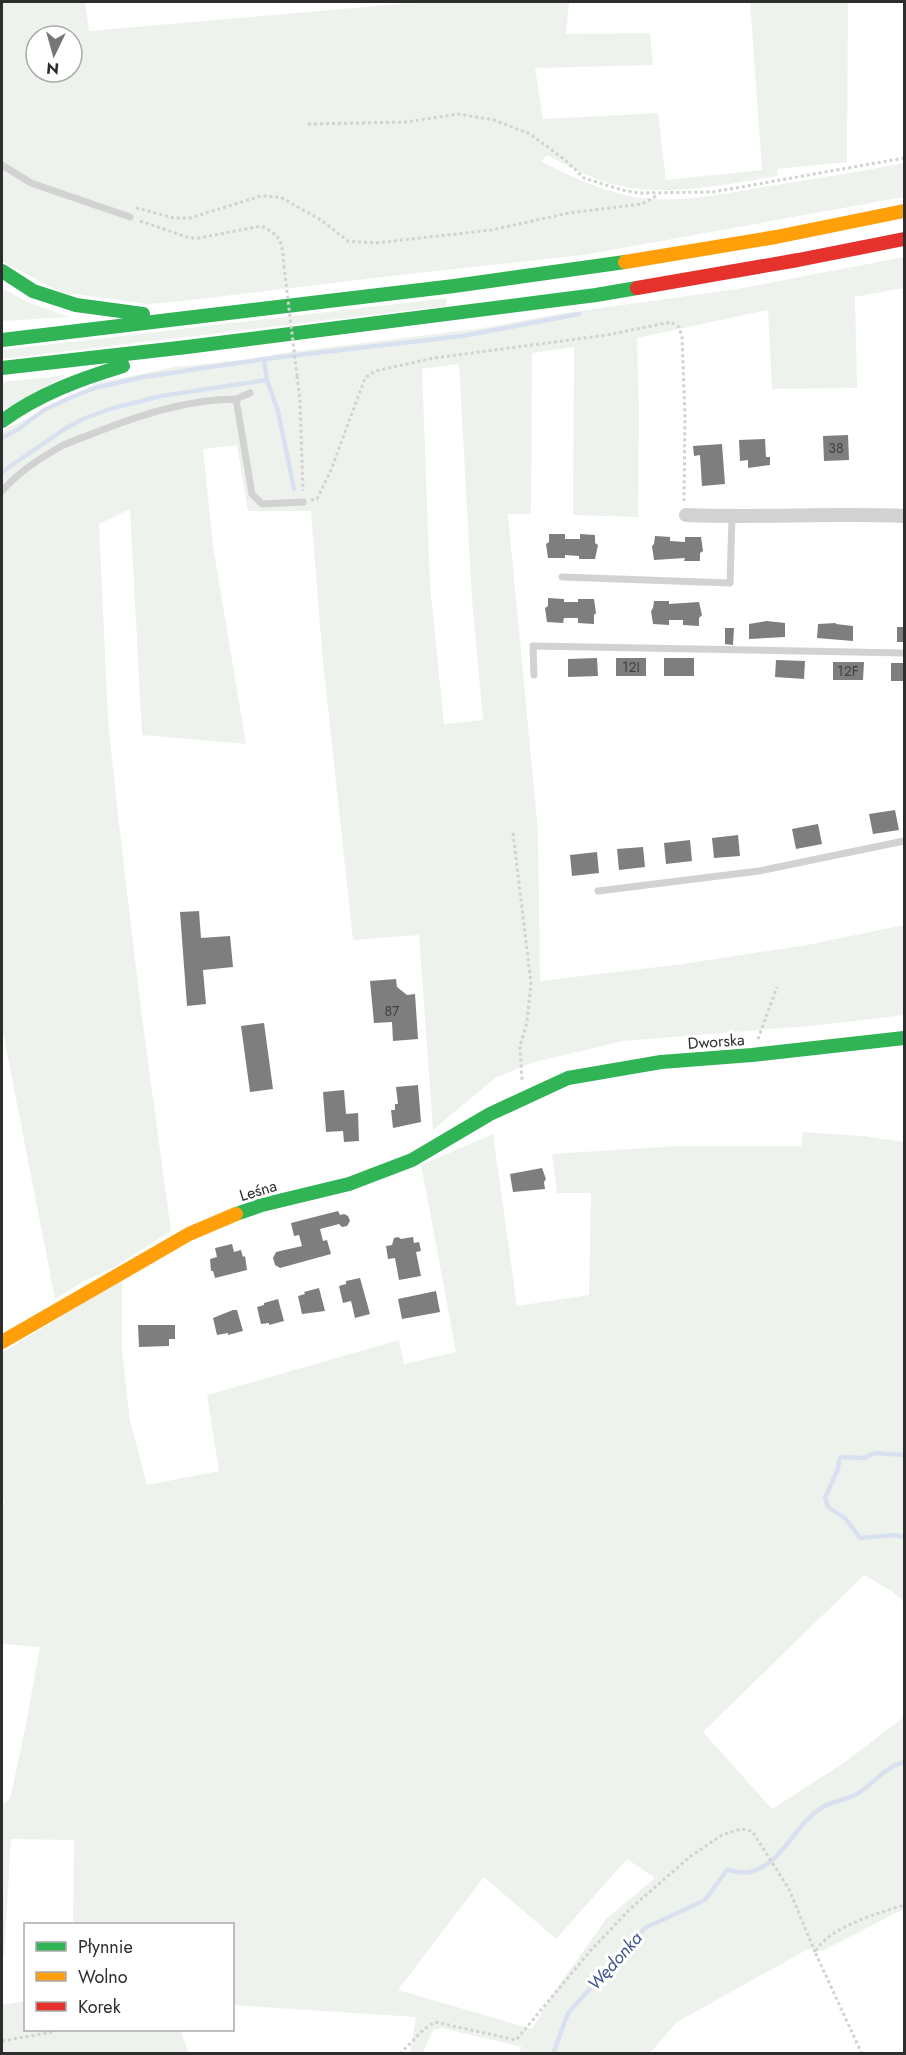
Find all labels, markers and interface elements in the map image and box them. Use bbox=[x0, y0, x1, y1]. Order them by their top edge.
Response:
north arrow bbox=[24, 24, 84, 84]
text: N bbox=[45, 56, 60, 80]
house number: 38 bbox=[828, 438, 844, 458]
house number: 12I bbox=[622, 657, 640, 677]
house number: 12F bbox=[837, 661, 859, 681]
house number: 87 bbox=[385, 1001, 400, 1021]
street label: Dworska bbox=[687, 1028, 745, 1055]
street label: Leśna bbox=[237, 1174, 280, 1207]
legend bbox=[24, 1923, 234, 2031]
water label: Wędonka bbox=[582, 1926, 648, 1996]
text: Płynnie bbox=[78, 1934, 133, 1960]
text: Wolno bbox=[78, 1964, 128, 1990]
text: Korek bbox=[78, 1994, 121, 2020]

